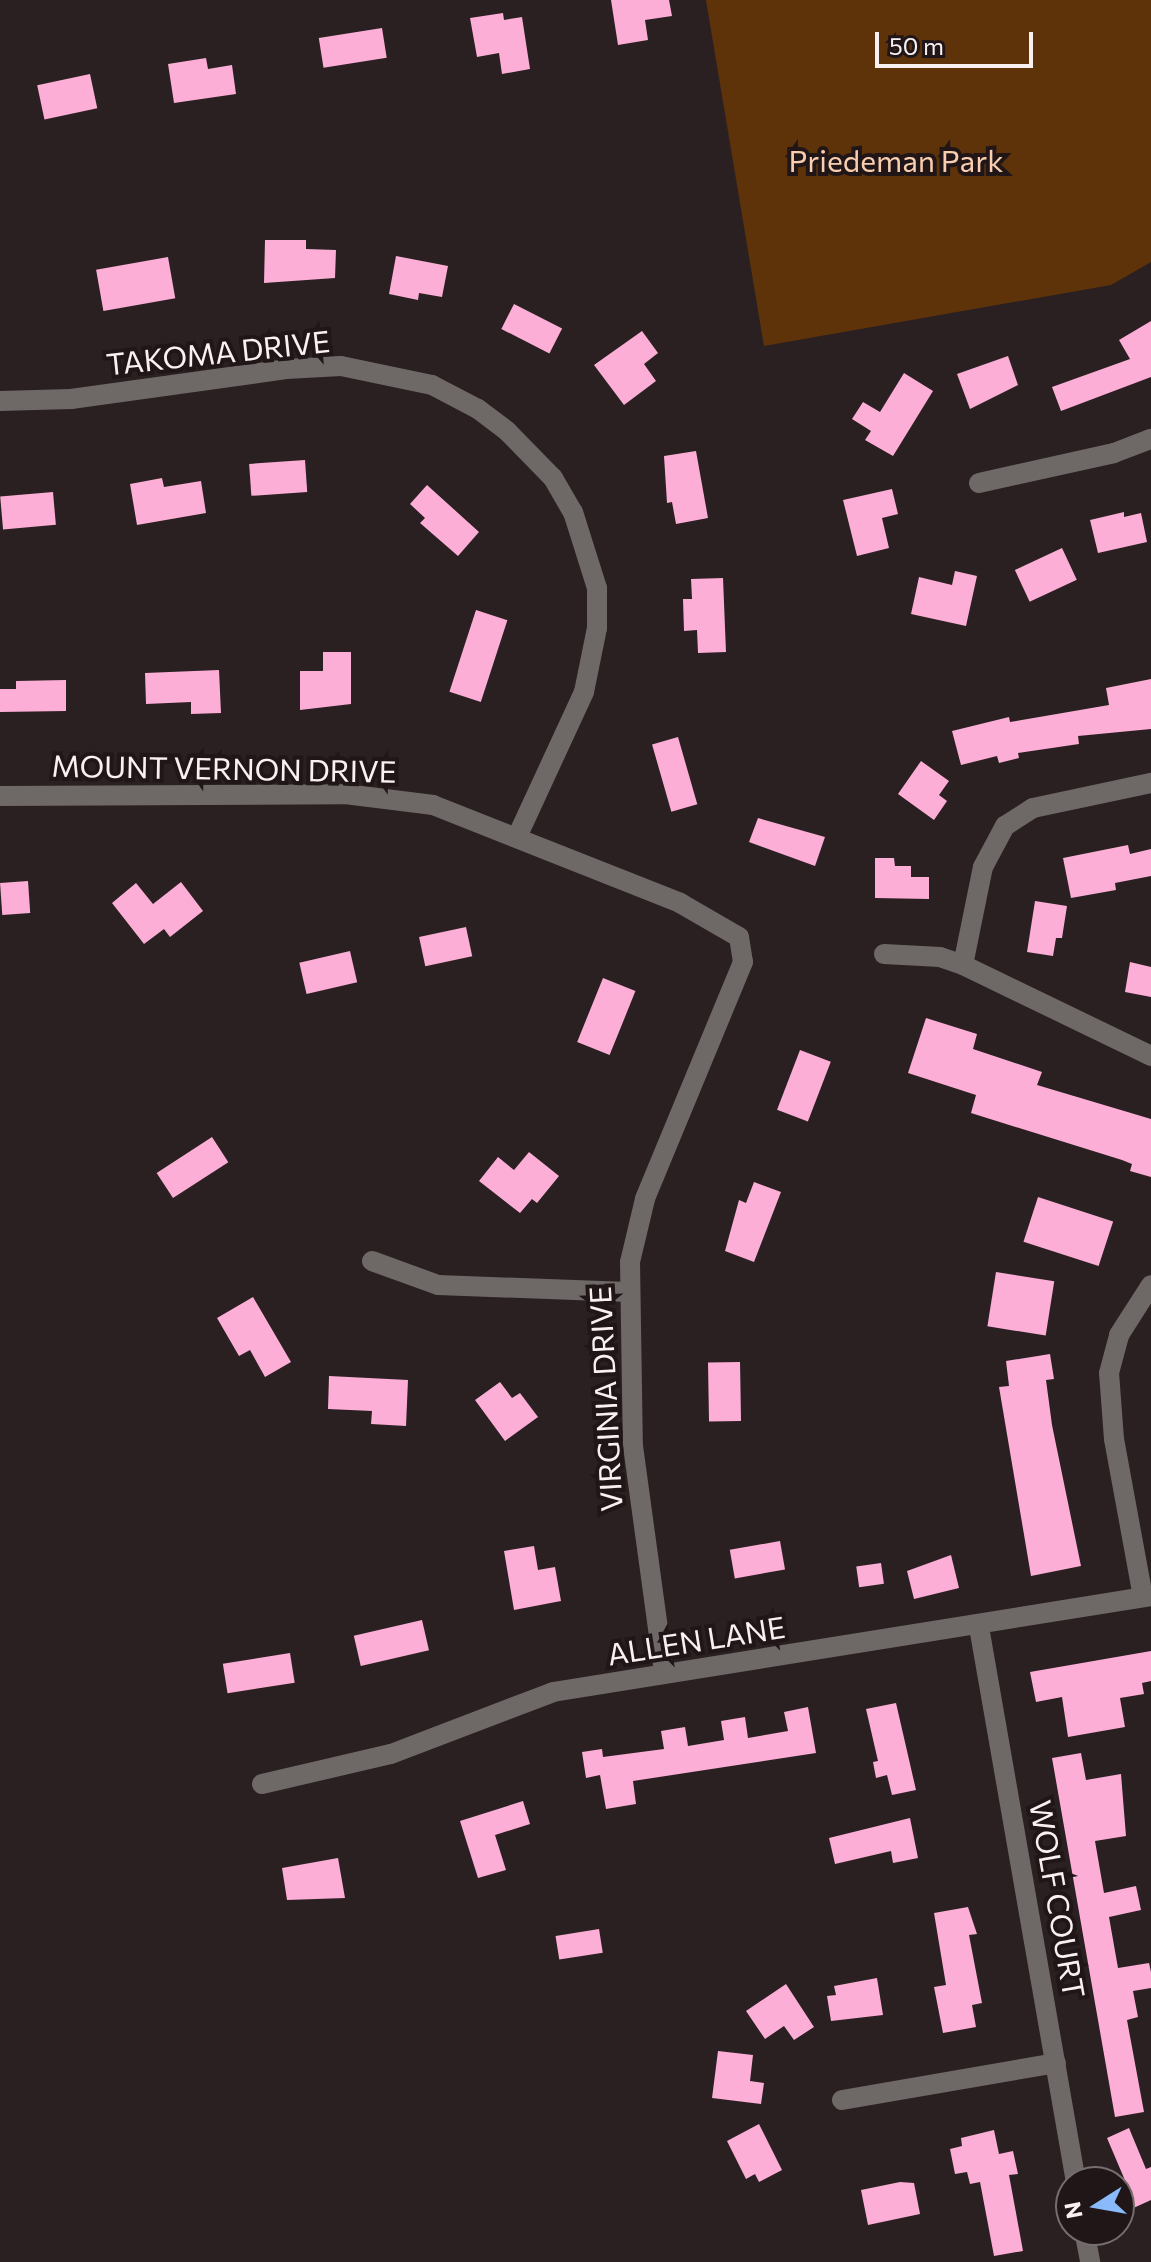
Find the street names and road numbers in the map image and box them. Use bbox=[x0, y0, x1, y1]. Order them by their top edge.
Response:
street label: TAKOMA DRIVE bbox=[104, 322, 332, 382]
street label: MOUNT VERNON DRIVE bbox=[51, 747, 397, 789]
street label: VIRGINIA DRIVE bbox=[581, 1286, 629, 1512]
street label: ALLEN LANE bbox=[605, 1608, 787, 1672]
street label: WOLF COURT bbox=[1023, 1797, 1093, 2001]

